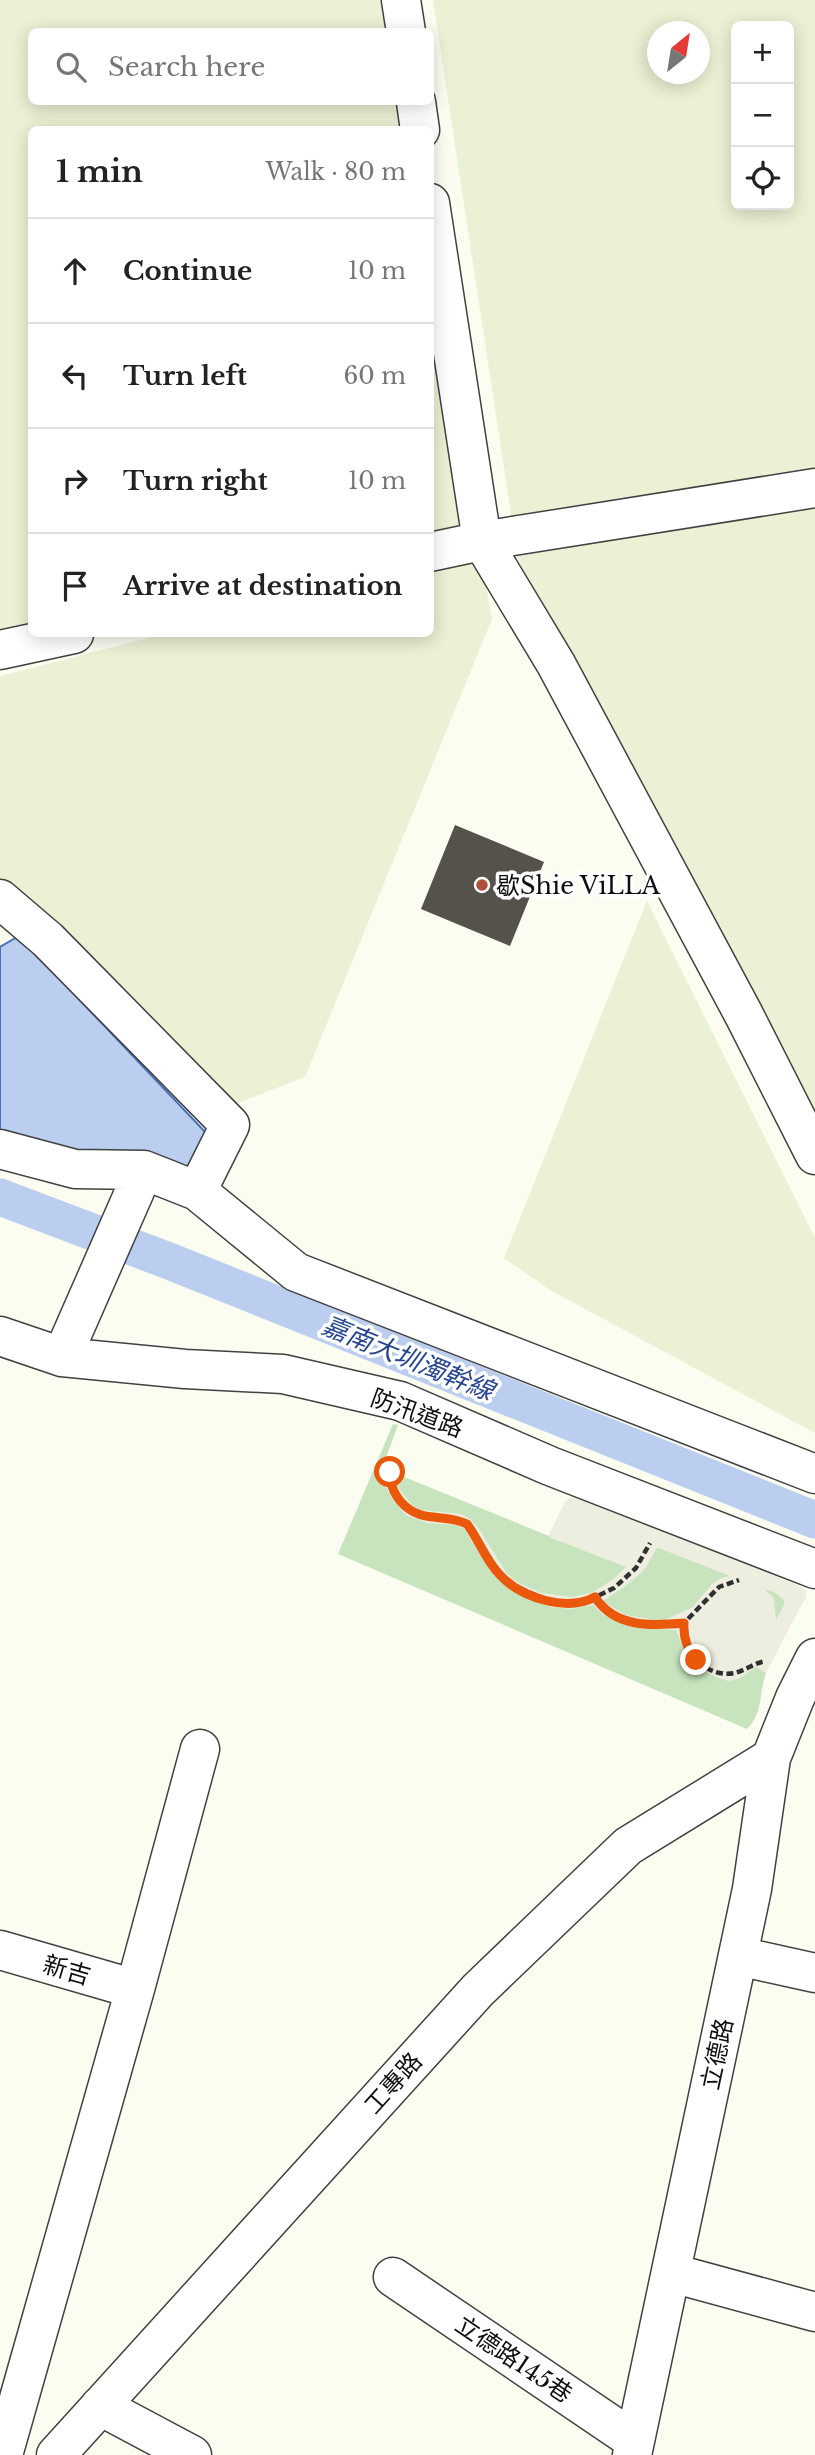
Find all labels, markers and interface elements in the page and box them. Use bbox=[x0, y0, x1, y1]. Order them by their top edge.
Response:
north arrow bbox=[647, 21, 710, 84]
map controls bbox=[731, 21, 794, 210]
button: + bbox=[731, 21, 794, 84]
search box bbox=[28, 28, 434, 105]
icon: search bbox=[52, 48, 90, 86]
text: Search here bbox=[108, 51, 265, 83]
button: − bbox=[731, 84, 794, 147]
button: locate bbox=[731, 147, 794, 210]
text: 1 min bbox=[56, 153, 143, 190]
text: Walk · 80 m bbox=[266, 158, 406, 186]
icon: ahead bbox=[56, 252, 94, 290]
text: Continue bbox=[123, 255, 252, 287]
text: 10 m bbox=[348, 257, 406, 285]
icon: left bbox=[56, 357, 94, 395]
text: Turn left bbox=[123, 360, 247, 392]
text: 60 m bbox=[344, 362, 406, 390]
icon: right bbox=[56, 462, 94, 500]
text: Turn right bbox=[123, 465, 268, 497]
text: 10 m bbox=[348, 467, 406, 495]
icon: arrive bbox=[56, 567, 94, 605]
text: Arrive at destination bbox=[123, 570, 403, 602]
place label: 歇Shie ViLLA bbox=[496, 871, 661, 900]
marker: 歇Shie ViLLA bbox=[474, 877, 490, 893]
water label: 嘉南大圳濁幹線 bbox=[318, 1309, 501, 1408]
street label: 防汛道路 bbox=[367, 1383, 467, 1443]
route start bbox=[374, 1456, 405, 1487]
route end bbox=[680, 1644, 711, 1675]
street label: 新吉 bbox=[40, 1949, 94, 1991]
street label: 立德路 bbox=[695, 2016, 739, 2092]
street label: 工專路 bbox=[358, 2047, 428, 2119]
street label: 立德路145巷 bbox=[450, 2309, 578, 2409]

